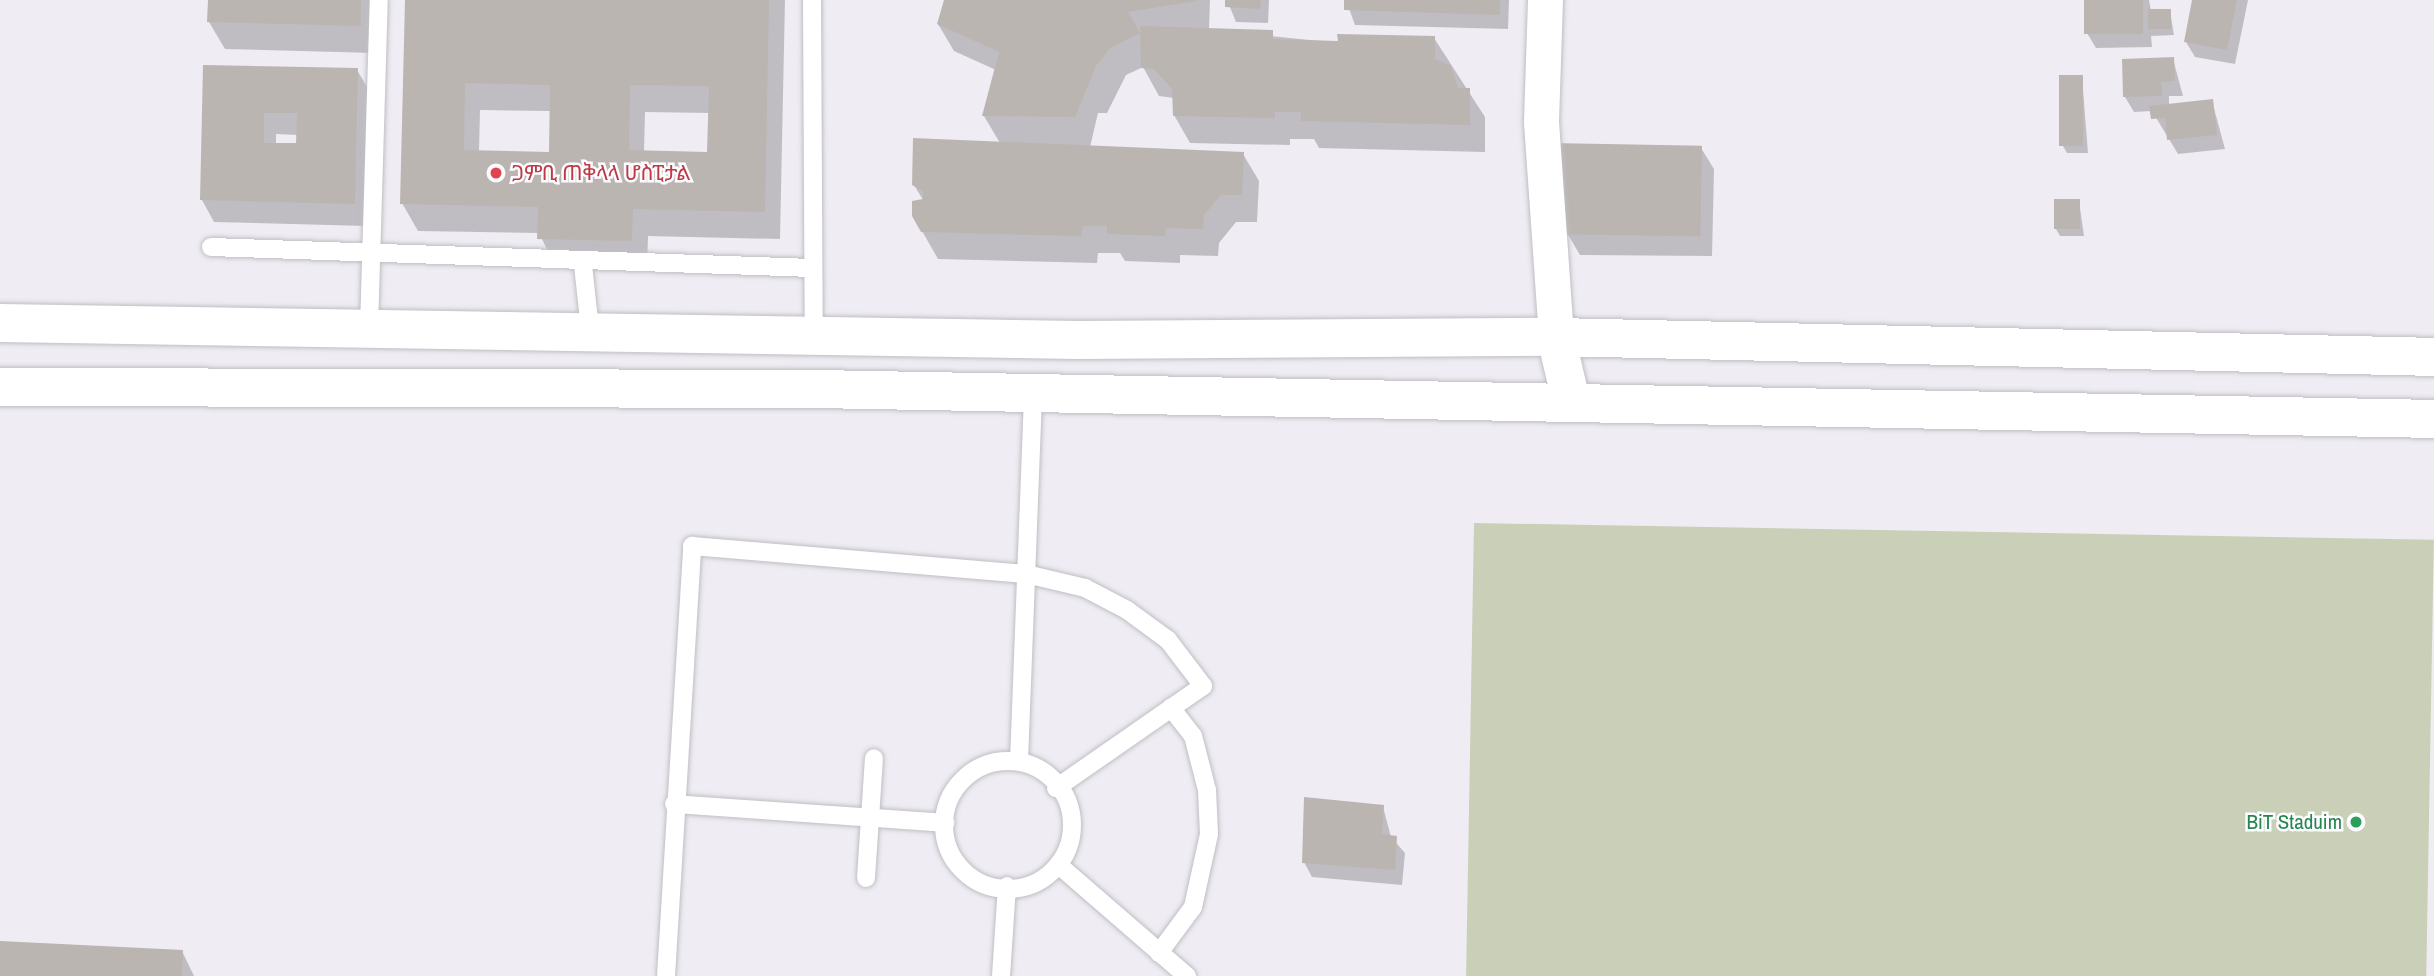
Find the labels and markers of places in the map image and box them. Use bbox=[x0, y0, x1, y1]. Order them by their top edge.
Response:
place label: ጋምቢ ጠቅላላ ሆስፒታል bbox=[512, 160, 690, 186]
marker: ጋምቢ ጠቅላላ ሆስፒታል bbox=[486, 163, 506, 183]
place label: BiT Staduim bbox=[2246, 809, 2342, 835]
marker: BiT Staduim bbox=[2348, 814, 2364, 830]

